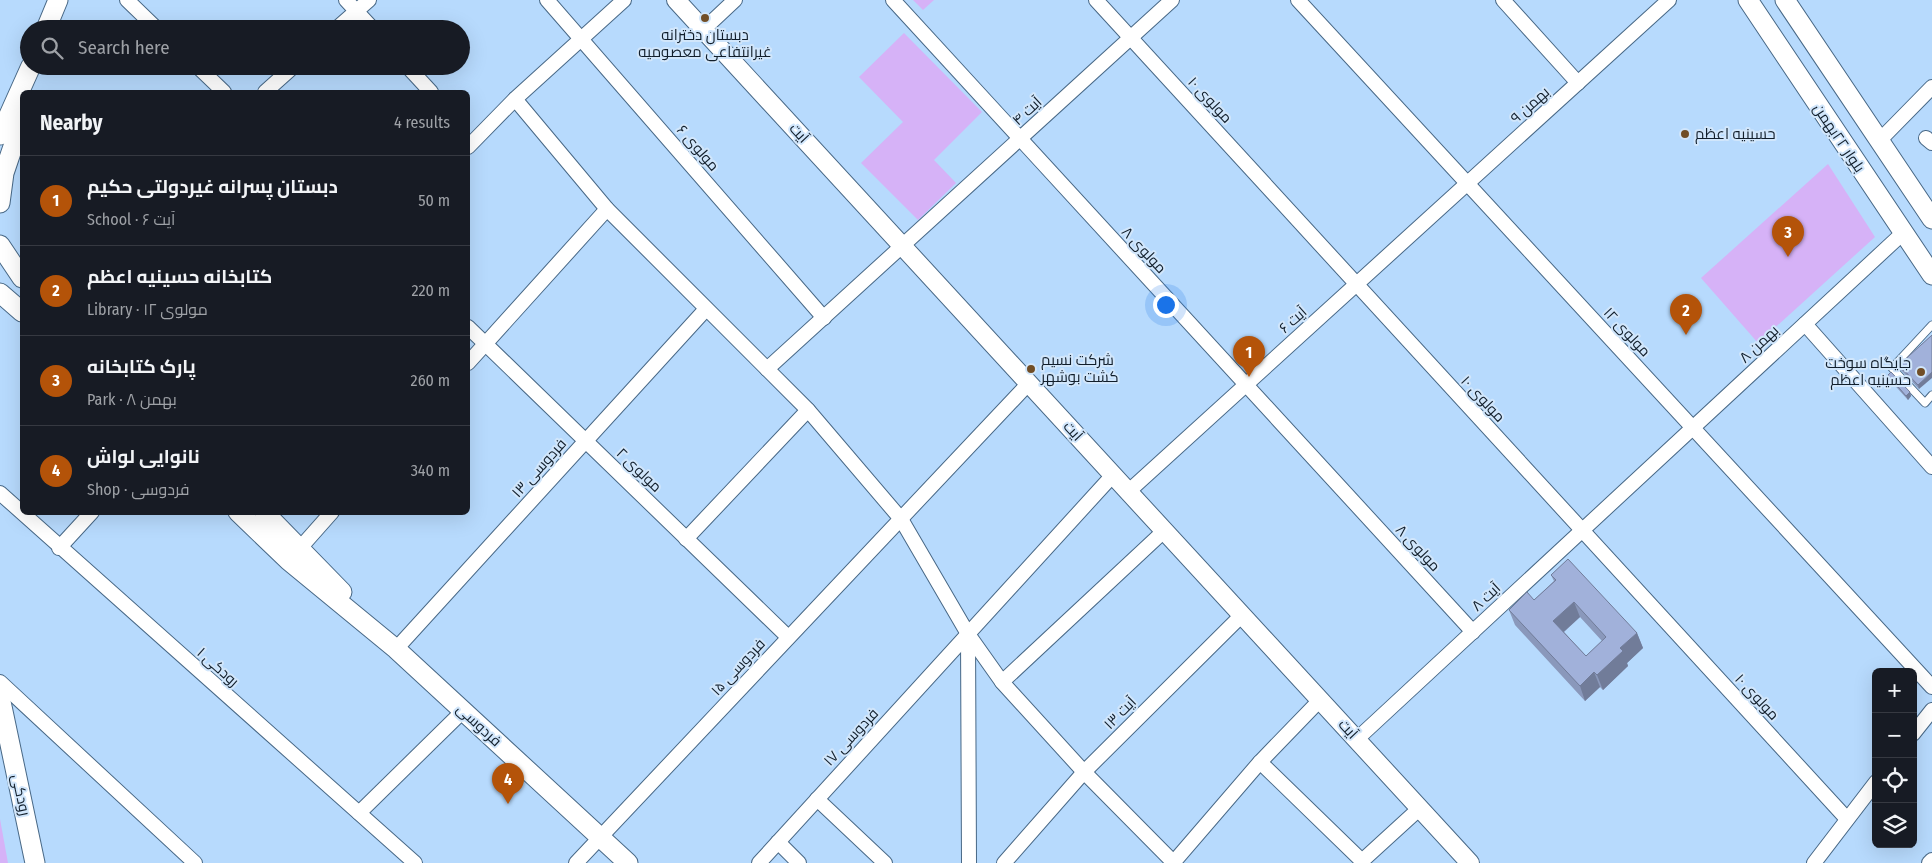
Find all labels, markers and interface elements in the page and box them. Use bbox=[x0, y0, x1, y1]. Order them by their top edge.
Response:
marker: دبستان دخترانه غیرانتفاعی معصومیه bbox=[699, 12, 711, 24]
search box bbox=[20, 20, 470, 75]
place label: دبستان دخترانه غیرانتفاعی معصومیه bbox=[638, 26, 772, 62]
icon: search bbox=[38, 34, 66, 62]
text: Search here bbox=[78, 36, 170, 59]
street label: مولوی ۱۰ bbox=[1183, 73, 1236, 127]
street label: بهمن ۹ bbox=[1507, 83, 1554, 128]
street label: آیت ۴ bbox=[1009, 93, 1045, 129]
street label: بلوار ۲۲بهمن bbox=[1809, 100, 1869, 176]
text: Nearby bbox=[40, 110, 102, 136]
text: 4 results bbox=[394, 113, 450, 132]
street label: آیت bbox=[785, 119, 813, 147]
street label: مولوی ۶ bbox=[672, 121, 723, 175]
place label: حسینیه اعظم bbox=[1695, 125, 1776, 144]
marker: حسینیه اعظم bbox=[1679, 128, 1691, 140]
text: دبستان پسرانه غیردولتی حکیم bbox=[87, 175, 338, 198]
text: 1 bbox=[53, 191, 59, 210]
text: 50 m bbox=[418, 191, 450, 210]
text: School · آیت ۶ bbox=[87, 210, 175, 229]
pin: 3 bbox=[1772, 216, 1804, 257]
street label: مولوی ۸ bbox=[1117, 223, 1170, 278]
text: کتابخانه حسینیه اعظم bbox=[87, 265, 272, 288]
text: 2 bbox=[52, 281, 60, 300]
text: 220 m bbox=[411, 281, 450, 300]
your location bbox=[1153, 292, 1179, 318]
pin: 2 bbox=[1670, 294, 1702, 335]
text: Library · مولوی ۱۲ bbox=[87, 300, 208, 319]
street label: آیت ۶ bbox=[1275, 303, 1311, 337]
street label: مولوی ۱۲ bbox=[1599, 304, 1654, 361]
street label: بهمن ۸ bbox=[1736, 321, 1783, 367]
pin: 1 bbox=[1233, 336, 1265, 377]
place label: شرکت نسیم کشت بوشهر bbox=[1040, 351, 1119, 387]
place label: جایگاه سوخت حسینیه اعظم bbox=[1825, 354, 1911, 390]
text: پارک کتابخانه bbox=[87, 355, 196, 378]
marker: شرکت نسیم کشت بوشهر bbox=[1025, 363, 1037, 375]
marker: جایگاه سوخت حسینیه اعظم bbox=[1915, 366, 1927, 378]
text: 3 bbox=[52, 371, 60, 390]
text: 260 m bbox=[411, 371, 450, 390]
street label: مولوی ۱۰ bbox=[1456, 372, 1509, 426]
text: Park · بهمن ۸ bbox=[87, 390, 177, 409]
street label: آیت bbox=[1059, 417, 1087, 445]
street label: فردوسی ۱۳ bbox=[508, 435, 571, 502]
street label: مولوی ۲ bbox=[612, 444, 665, 497]
text: نانوایی لواش bbox=[87, 445, 200, 468]
text: 4 bbox=[52, 461, 60, 480]
text: 340 m bbox=[411, 461, 450, 480]
text: Shop · فردوسی bbox=[87, 480, 190, 499]
street label: مولوی ۸ bbox=[1391, 521, 1444, 576]
street label: آیت ۸ bbox=[1468, 579, 1504, 615]
street label: فردوسی ۱۵ bbox=[707, 635, 770, 700]
street label: رودکی ۱ bbox=[193, 644, 243, 691]
map controls bbox=[1872, 668, 1917, 848]
button: + bbox=[1872, 668, 1917, 713]
street label: مولوی ۱۰ bbox=[1730, 670, 1783, 724]
street label: آیت ۱۳ bbox=[1100, 693, 1140, 733]
street label: فردوسی bbox=[452, 700, 505, 751]
street label: فردوسی ۱۷ bbox=[820, 704, 883, 770]
button: − bbox=[1872, 713, 1917, 758]
street label: آیت bbox=[1334, 715, 1362, 743]
button: locate bbox=[1872, 758, 1917, 803]
pin: 4 bbox=[492, 763, 524, 804]
street label: رودکی bbox=[7, 773, 34, 818]
button: layers bbox=[1872, 803, 1917, 848]

